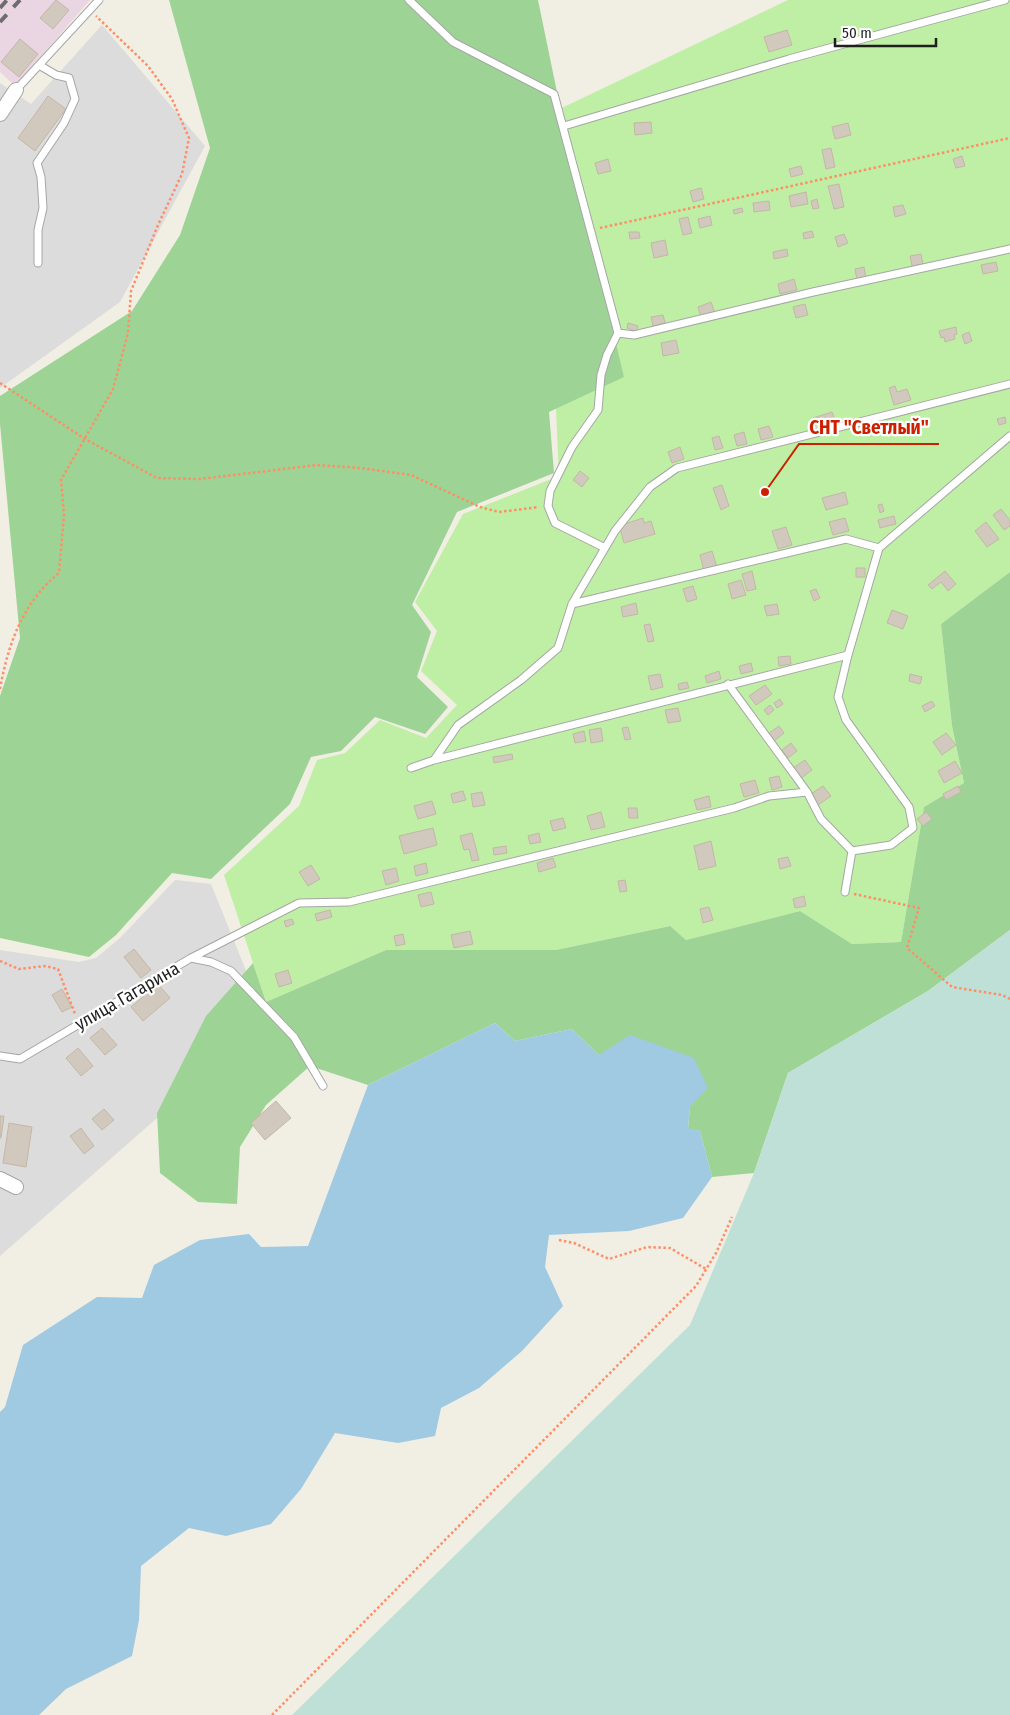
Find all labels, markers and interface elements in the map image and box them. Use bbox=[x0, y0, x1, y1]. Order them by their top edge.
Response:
scale bar bbox=[835, 15, 936, 47]
text: 50 m bbox=[842, 24, 872, 42]
callout: СНТ "Светлый" bbox=[799, 410, 939, 444]
text: СНТ "Светлый" bbox=[809, 416, 929, 439]
street label: улица Гагарина bbox=[71, 957, 183, 1035]

